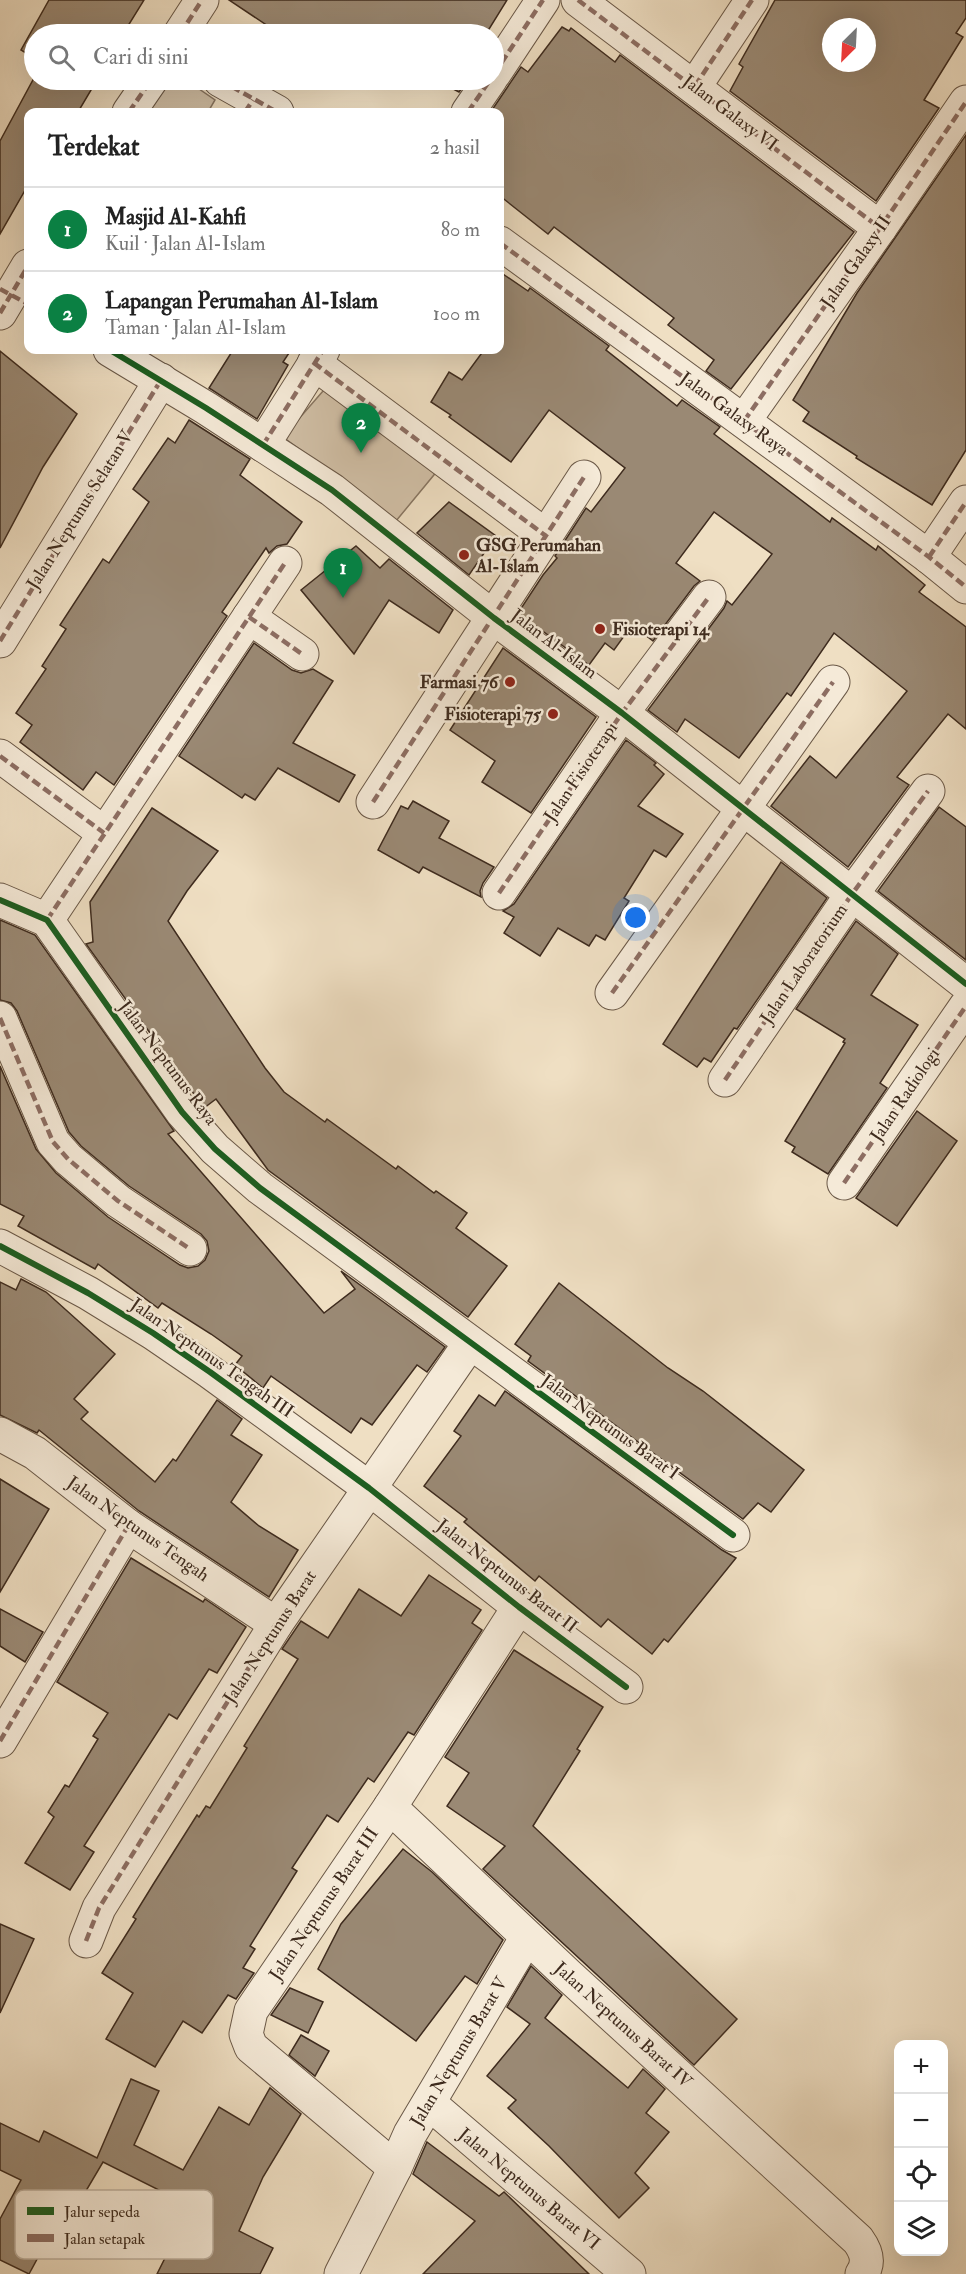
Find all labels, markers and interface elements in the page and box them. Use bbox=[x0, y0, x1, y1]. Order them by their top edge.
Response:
north arrow bbox=[822, 18, 876, 72]
search box bbox=[24, 24, 504, 90]
icon: search bbox=[45, 41, 78, 74]
text: Cari di sini bbox=[93, 43, 189, 71]
street label: Jalan Galaxy VI bbox=[677, 69, 782, 156]
text: Terdekat bbox=[48, 131, 139, 163]
text: 2 hasil bbox=[430, 135, 480, 160]
text: Masjid Al-Kahfi bbox=[105, 203, 246, 231]
street label: Jalan Galaxy II bbox=[815, 211, 896, 314]
text: 1 bbox=[64, 217, 71, 242]
text: 80 m bbox=[441, 217, 480, 242]
text: Kuil · Jalan Al-Islam bbox=[105, 231, 266, 256]
text: Lapangan Perumahan Al-Islam bbox=[105, 287, 378, 315]
text: 2 bbox=[62, 301, 73, 326]
text: 100 m bbox=[433, 301, 480, 326]
text: Taman · Jalan Al-Islam bbox=[105, 315, 286, 340]
street label: Jalan Galaxy Raya bbox=[674, 366, 793, 462]
pin: 2 bbox=[342, 404, 380, 453]
street label: Jalan Neptunus Selatan V bbox=[21, 425, 139, 595]
place label: GSG Perumahan Al-Islam bbox=[475, 534, 602, 578]
pin: 1 bbox=[324, 548, 362, 598]
marker: GSG Perumahan Al-Islam bbox=[457, 548, 471, 562]
street label: Jalan Al-Islam bbox=[505, 603, 602, 684]
place label: Fisioterapi 14 bbox=[612, 618, 710, 641]
marker: Fisioterapi 14 bbox=[593, 622, 607, 636]
place label: Farmasi 76 bbox=[420, 671, 500, 694]
marker: Farmasi 76 bbox=[503, 675, 517, 689]
place label: Fisioterapi 75 bbox=[444, 703, 542, 726]
marker: Fisioterapi 75 bbox=[546, 707, 560, 721]
street label: Jalan Fisioterapi bbox=[538, 717, 623, 827]
street label: Jalan Laboratorium bbox=[755, 899, 853, 1030]
your location bbox=[621, 903, 650, 932]
street label: Jalan Neptunus Raya bbox=[113, 995, 223, 1131]
street label: Jalan Radiologi bbox=[865, 1043, 945, 1147]
street label: Jalan Neptunus Tengah III bbox=[125, 1292, 298, 1423]
street label: Jalan Neptunus Barat I bbox=[535, 1368, 684, 1485]
street label: Jalan Neptunus Tengah bbox=[61, 1471, 214, 1587]
street label: Jalan Neptunus Barat II bbox=[431, 1513, 582, 1638]
street label: Jalan Neptunus Barat bbox=[218, 1566, 322, 1709]
street label: Jalan Neptunus Barat III bbox=[264, 1823, 384, 1986]
street label: Jalan Neptunus Barat IV bbox=[548, 1956, 698, 2094]
street label: Jalan Neptunus Barat V bbox=[405, 1972, 514, 2132]
map controls bbox=[894, 2040, 948, 2256]
button: + bbox=[894, 2040, 948, 2094]
button: − bbox=[894, 2094, 948, 2148]
street label: Jalan Neptunus Barat VI bbox=[453, 2122, 605, 2255]
button: locate bbox=[894, 2148, 948, 2202]
legend bbox=[15, 2190, 213, 2259]
text: Jalur sepeda bbox=[63, 2202, 140, 2223]
button: layers bbox=[894, 2202, 948, 2256]
text: Jalan setapak bbox=[63, 2229, 146, 2250]

